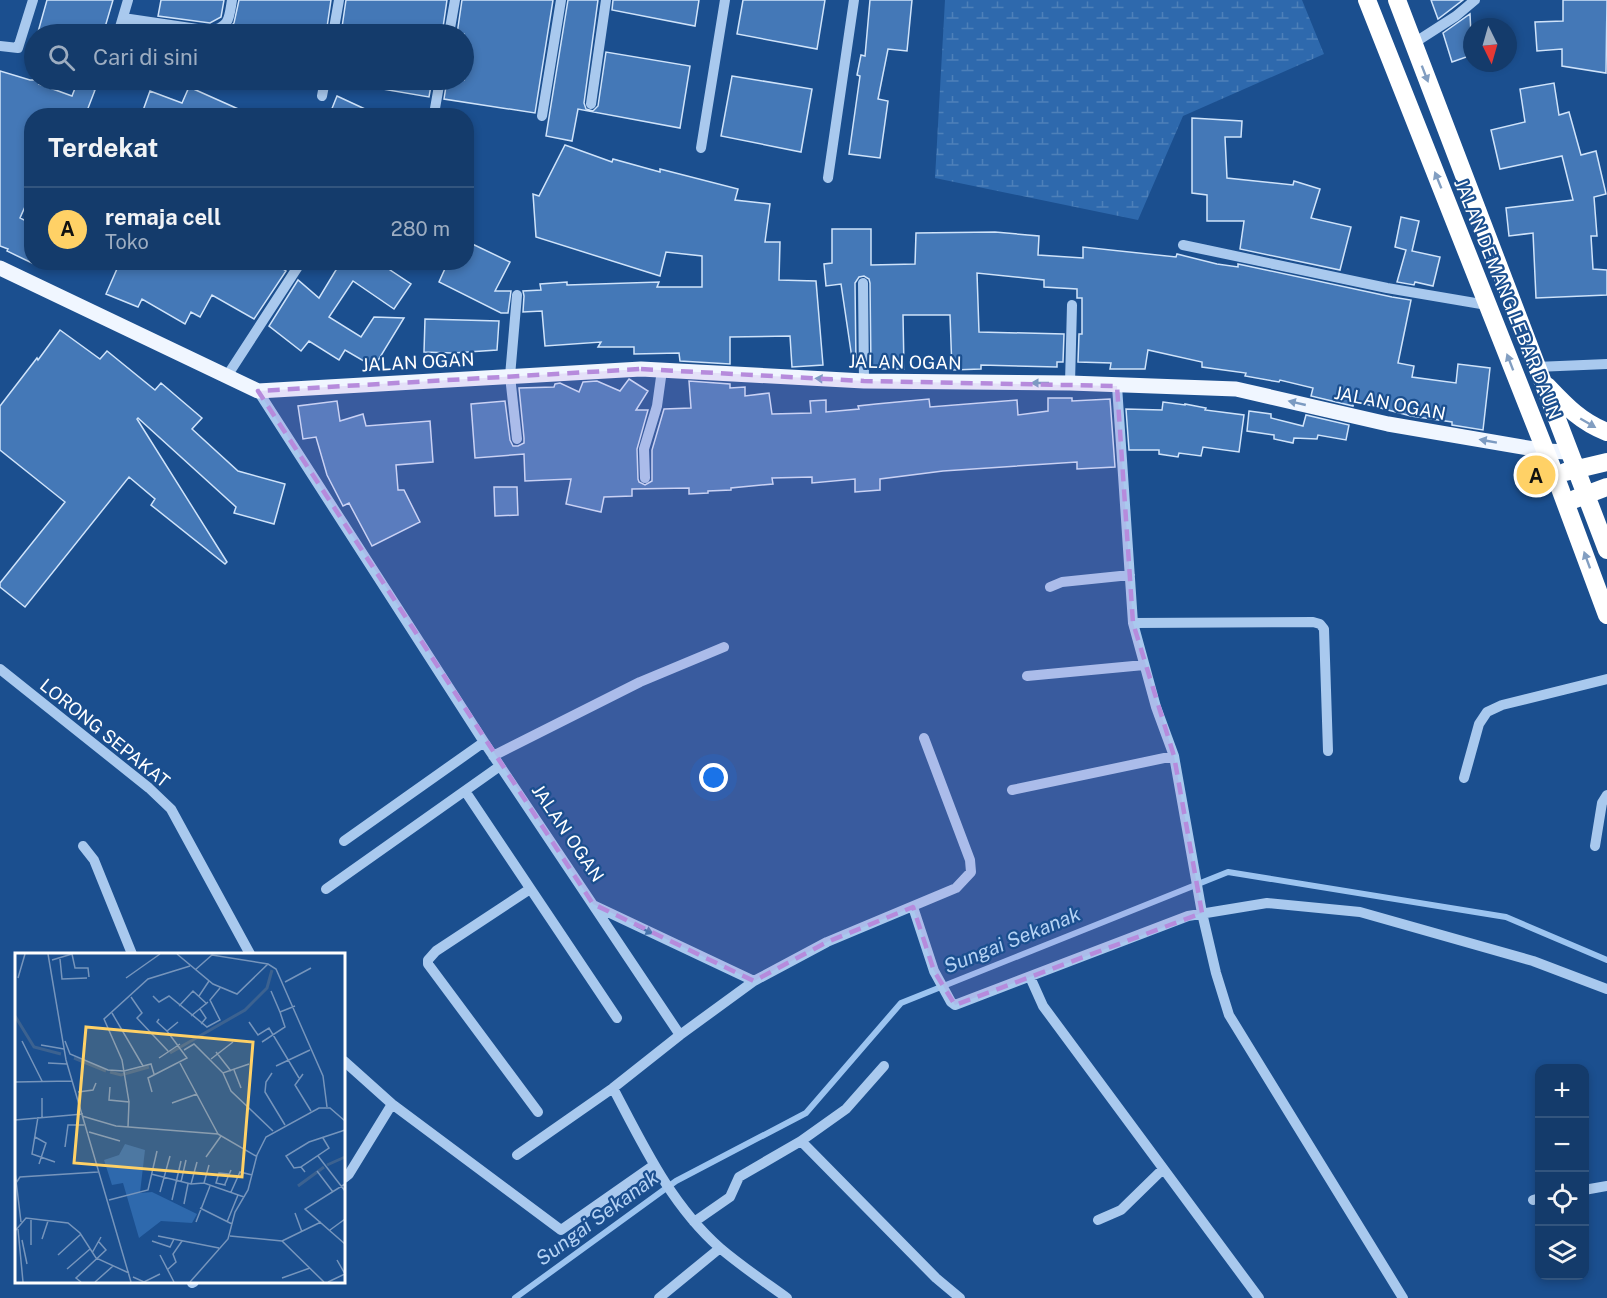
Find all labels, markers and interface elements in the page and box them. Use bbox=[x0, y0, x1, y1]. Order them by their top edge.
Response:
north arrow bbox=[1463, 18, 1517, 72]
search box bbox=[24, 24, 474, 90]
icon: search bbox=[45, 41, 78, 74]
text: Cari di sini bbox=[93, 44, 198, 70]
one-way arrow bbox=[1421, 65, 1431, 83]
text: Terdekat bbox=[48, 132, 158, 163]
one-way arrow bbox=[1433, 171, 1443, 189]
street label: JALAN DEMANG LEBAR DAUN bbox=[1450, 176, 1566, 422]
text: remaja cell bbox=[105, 204, 221, 230]
text: A bbox=[60, 217, 75, 241]
text: 280 m bbox=[391, 217, 450, 241]
text: Toko bbox=[105, 230, 149, 254]
street label: JALAN OGAN bbox=[361, 349, 475, 375]
street label: JALAN OGAN bbox=[848, 351, 962, 373]
one-way arrow bbox=[1505, 353, 1514, 371]
one-way arrow bbox=[815, 374, 834, 384]
one-way arrow bbox=[1031, 378, 1050, 388]
street label: JALAN OGAN bbox=[1332, 382, 1448, 424]
one-way arrow bbox=[1287, 398, 1306, 407]
one-way arrow bbox=[1580, 418, 1597, 428]
one-way arrow bbox=[1478, 436, 1497, 445]
pin: A bbox=[1516, 452, 1556, 498]
one-way arrow bbox=[1581, 551, 1591, 569]
street label: LORONG SEPAKAT bbox=[36, 674, 174, 792]
your location bbox=[699, 763, 728, 792]
street label: JALAN OGAN bbox=[528, 780, 608, 886]
water label: Sungai Sekanak bbox=[940, 902, 1084, 978]
one-way arrow bbox=[637, 925, 654, 934]
inset map bbox=[15, 953, 345, 1283]
map controls bbox=[1535, 1064, 1589, 1280]
button: + bbox=[1535, 1064, 1589, 1118]
button: − bbox=[1535, 1118, 1589, 1172]
water label: Sungai Sekanak bbox=[531, 1165, 663, 1270]
button: locate bbox=[1535, 1172, 1589, 1226]
button: layers bbox=[1535, 1226, 1589, 1280]

